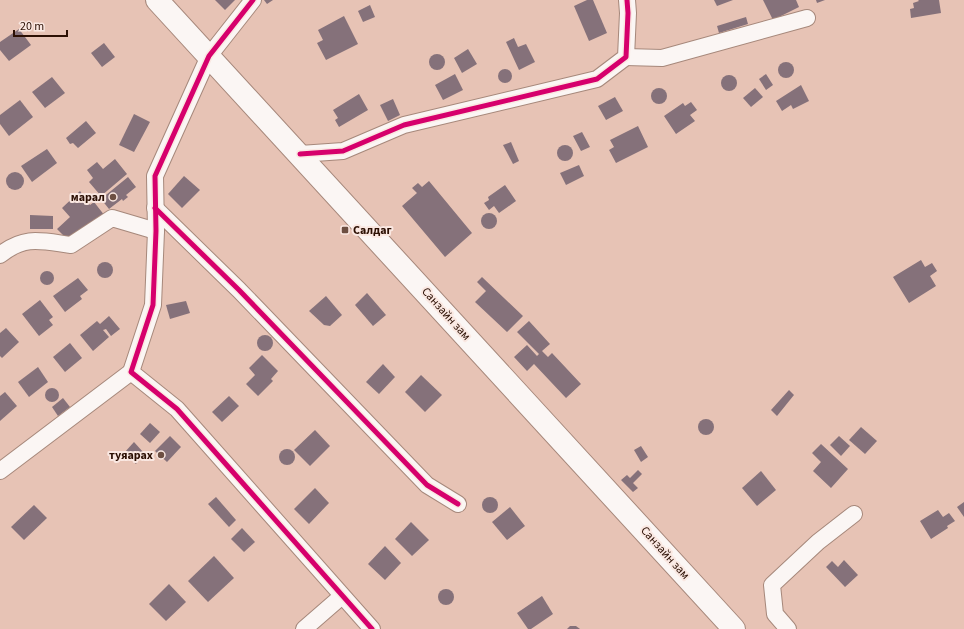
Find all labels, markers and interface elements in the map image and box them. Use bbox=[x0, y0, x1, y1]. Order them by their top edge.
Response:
scale bar bbox=[14, 12, 67, 38]
text: 20 m bbox=[20, 18, 44, 35]
place label: марал bbox=[71, 189, 105, 206]
marker: марал bbox=[108, 192, 118, 202]
place label: Салдаг bbox=[353, 222, 392, 239]
marker: Салдаг bbox=[340, 225, 350, 235]
street label: Санзайн зам bbox=[418, 284, 474, 344]
place label: туяарах bbox=[109, 447, 153, 464]
marker: туяарах bbox=[156, 450, 166, 460]
street label: Санзайн зам bbox=[637, 523, 693, 583]

